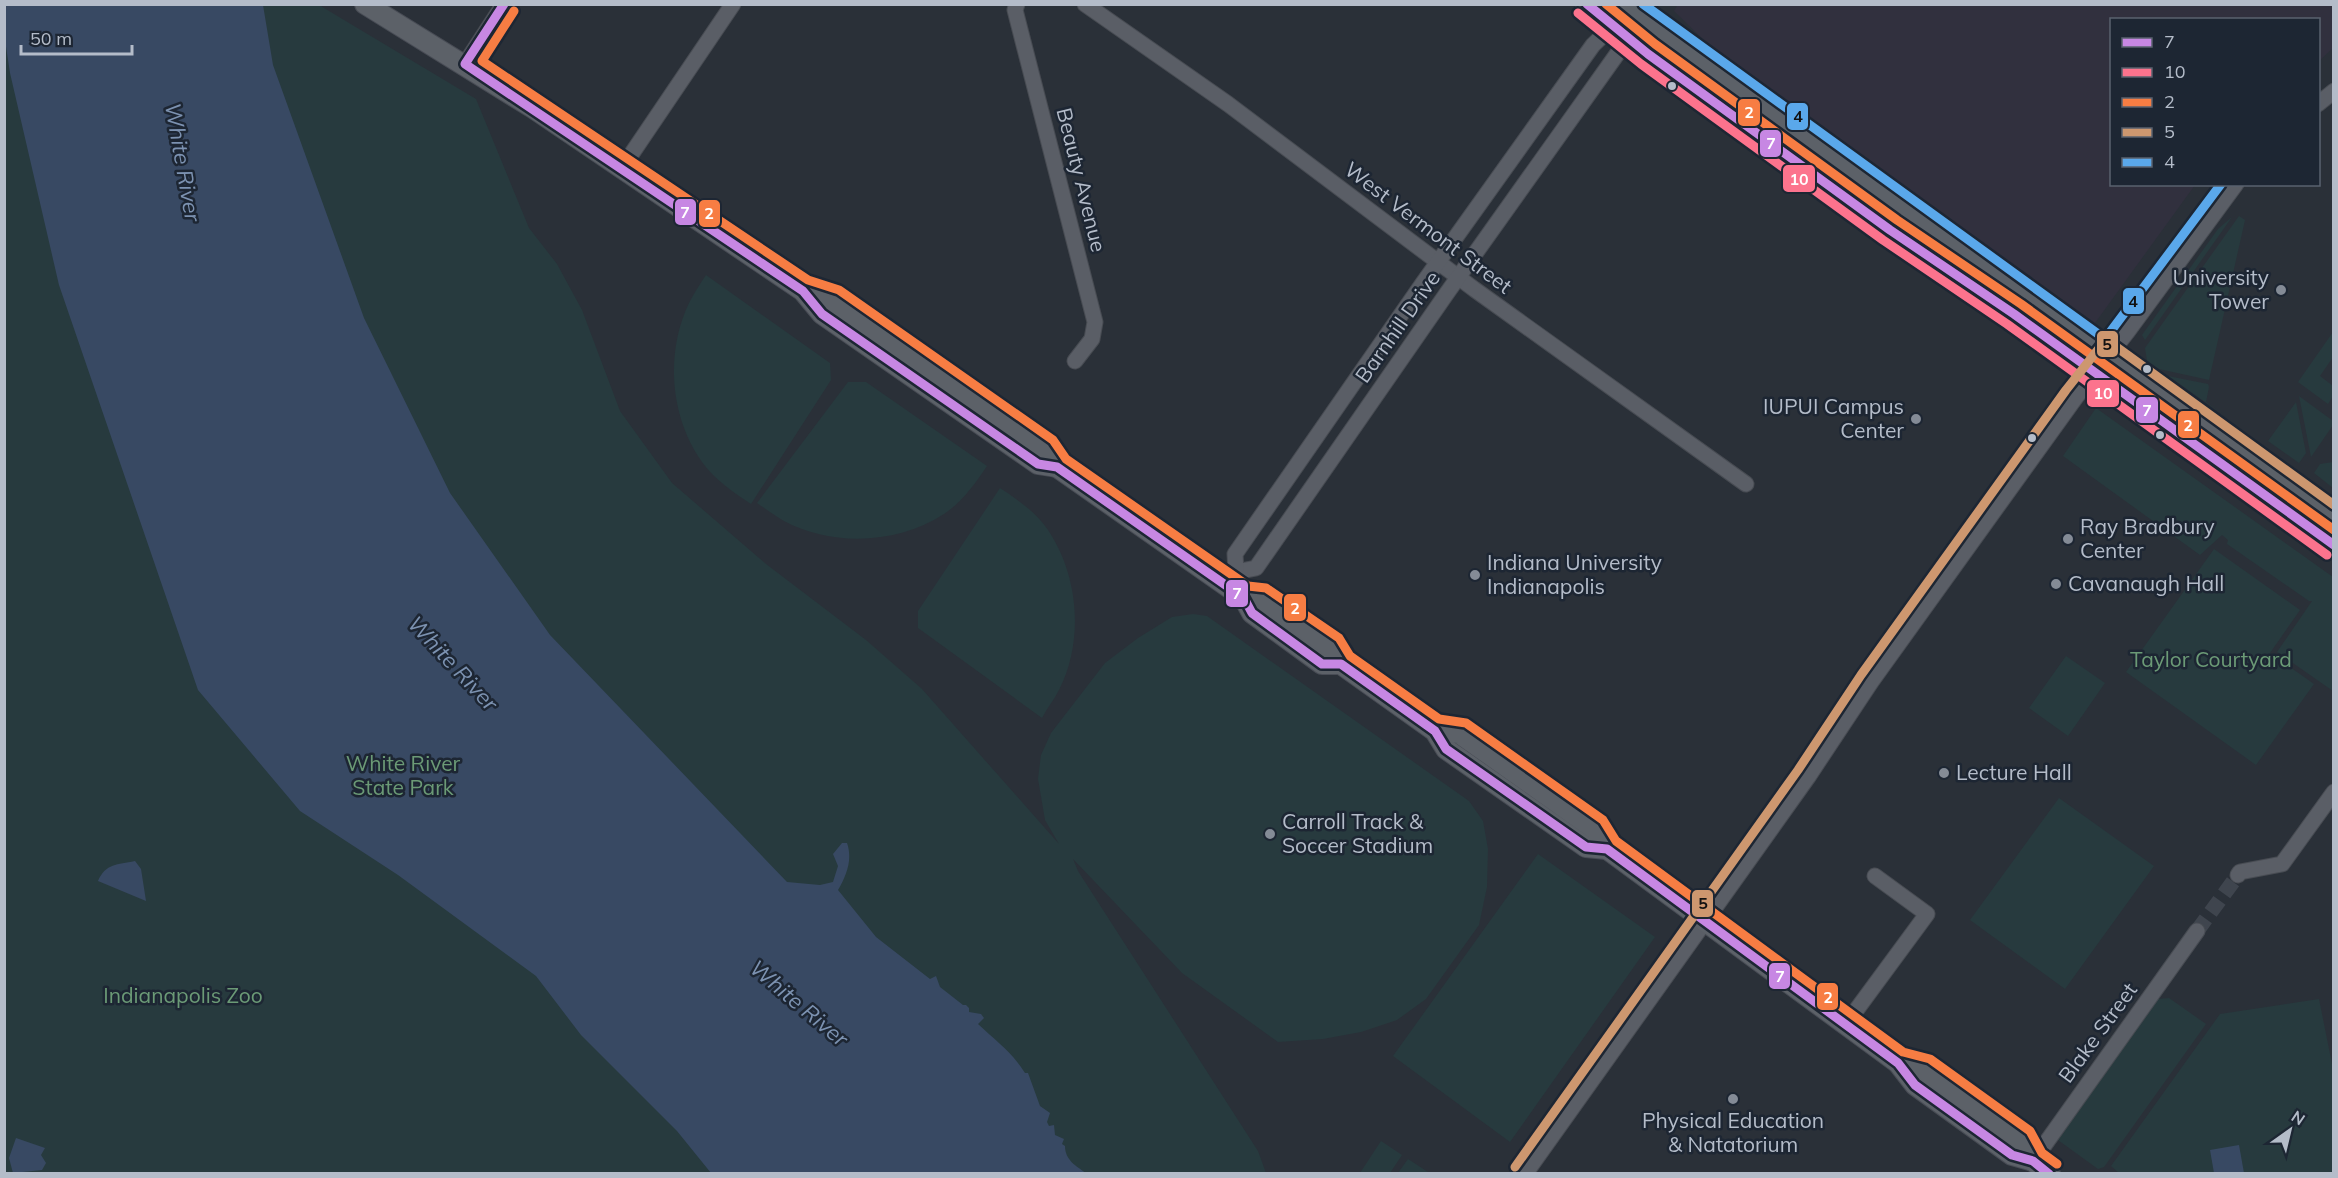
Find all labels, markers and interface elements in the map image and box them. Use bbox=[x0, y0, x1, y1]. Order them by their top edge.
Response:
scale bar bbox=[21, 18, 132, 56]
legend bbox=[2110, 18, 2320, 186]
text: 50 m bbox=[30, 27, 72, 50]
text: 7 bbox=[2164, 30, 2175, 53]
text: 10 bbox=[2164, 60, 2186, 83]
unlabelled marker bbox=[1666, 80, 1678, 92]
text: 2 bbox=[2164, 90, 2175, 113]
line badge: 2 bbox=[1737, 98, 1761, 127]
water label: White River bbox=[159, 101, 207, 224]
text: 2 bbox=[1744, 102, 1754, 122]
line badge: 4 bbox=[1786, 102, 1809, 131]
street label: Beauty Avenue bbox=[1051, 105, 1112, 255]
text: 4 bbox=[1793, 106, 1803, 126]
text: 5 bbox=[2164, 120, 2175, 143]
line badge: 7 bbox=[1759, 129, 1782, 158]
text: 7 bbox=[1766, 133, 1776, 153]
text: 4 bbox=[2164, 150, 2175, 173]
street label: West Vermont Street bbox=[1340, 156, 1517, 299]
line badge: 10 bbox=[1782, 164, 1816, 193]
text: 10 bbox=[1789, 169, 1809, 189]
line badge: 7 bbox=[674, 198, 697, 226]
line badge: 2 bbox=[698, 199, 721, 228]
text: 7 bbox=[680, 202, 690, 222]
text: 2 bbox=[704, 203, 714, 223]
place label: University Tower bbox=[2172, 264, 2269, 314]
street label: Barnhill Drive bbox=[1349, 266, 1445, 387]
marker: University Tower bbox=[2274, 283, 2288, 297]
line badge: 4 bbox=[2122, 287, 2145, 315]
text: 4 bbox=[2128, 291, 2138, 311]
line badge: 5 bbox=[2096, 330, 2119, 358]
text: 5 bbox=[2102, 334, 2112, 354]
unlabelled marker bbox=[2141, 363, 2153, 375]
line badge: 10 bbox=[2086, 379, 2120, 408]
text: 10 bbox=[2093, 383, 2113, 403]
place label: IUPUI Campus Center bbox=[1763, 393, 1904, 443]
line badge: 7 bbox=[2135, 396, 2159, 424]
text: 7 bbox=[2142, 400, 2152, 420]
line badge: 2 bbox=[2177, 410, 2200, 439]
marker: IUPUI Campus Center bbox=[1909, 412, 1923, 426]
text: 2 bbox=[2183, 415, 2193, 435]
unlabelled marker bbox=[2154, 429, 2166, 441]
unlabelled marker bbox=[2026, 432, 2038, 444]
place label: Ray Bradbury Center bbox=[2080, 513, 2215, 563]
marker: Ray Bradbury Center bbox=[2061, 532, 2075, 546]
place label: Indiana University Indianapolis bbox=[1487, 549, 1662, 599]
marker: Indiana University Indianapolis bbox=[1468, 568, 1482, 582]
place label: Cavanaugh Hall bbox=[2068, 570, 2224, 596]
marker: Cavanaugh Hall bbox=[2049, 577, 2063, 591]
line badge: 7 bbox=[1225, 579, 1249, 608]
text: 7 bbox=[1232, 583, 1242, 603]
line badge: 2 bbox=[1283, 593, 1307, 622]
text: 2 bbox=[1290, 598, 1300, 618]
water label: White River bbox=[402, 610, 505, 717]
park label: Taylor Courtyard bbox=[2130, 646, 2292, 672]
park label: White River State Park bbox=[346, 750, 461, 800]
place label: Lecture Hall bbox=[1956, 759, 2072, 785]
marker: Lecture Hall bbox=[1937, 766, 1951, 780]
place label: Carroll Track & Soccer Stadium bbox=[1282, 808, 1433, 858]
marker: Carroll Track & Soccer Stadium bbox=[1263, 827, 1277, 841]
line badge: 5 bbox=[1691, 889, 1714, 918]
text: 5 bbox=[1698, 893, 1708, 913]
water label: White River bbox=[744, 954, 855, 1053]
line badge: 7 bbox=[1768, 962, 1791, 990]
text: 7 bbox=[1775, 966, 1785, 986]
street label: Blake Street bbox=[2052, 977, 2142, 1088]
park label: Indianapolis Zoo bbox=[103, 982, 263, 1008]
line badge: 2 bbox=[1816, 982, 1839, 1011]
text: 2 bbox=[1823, 987, 1833, 1007]
marker: Physical Education & Natatorium bbox=[1726, 1092, 1740, 1106]
north arrow bbox=[2260, 1100, 2320, 1160]
text: N bbox=[2288, 1106, 2309, 1129]
place label: Physical Education & Natatorium bbox=[1642, 1107, 1824, 1157]

